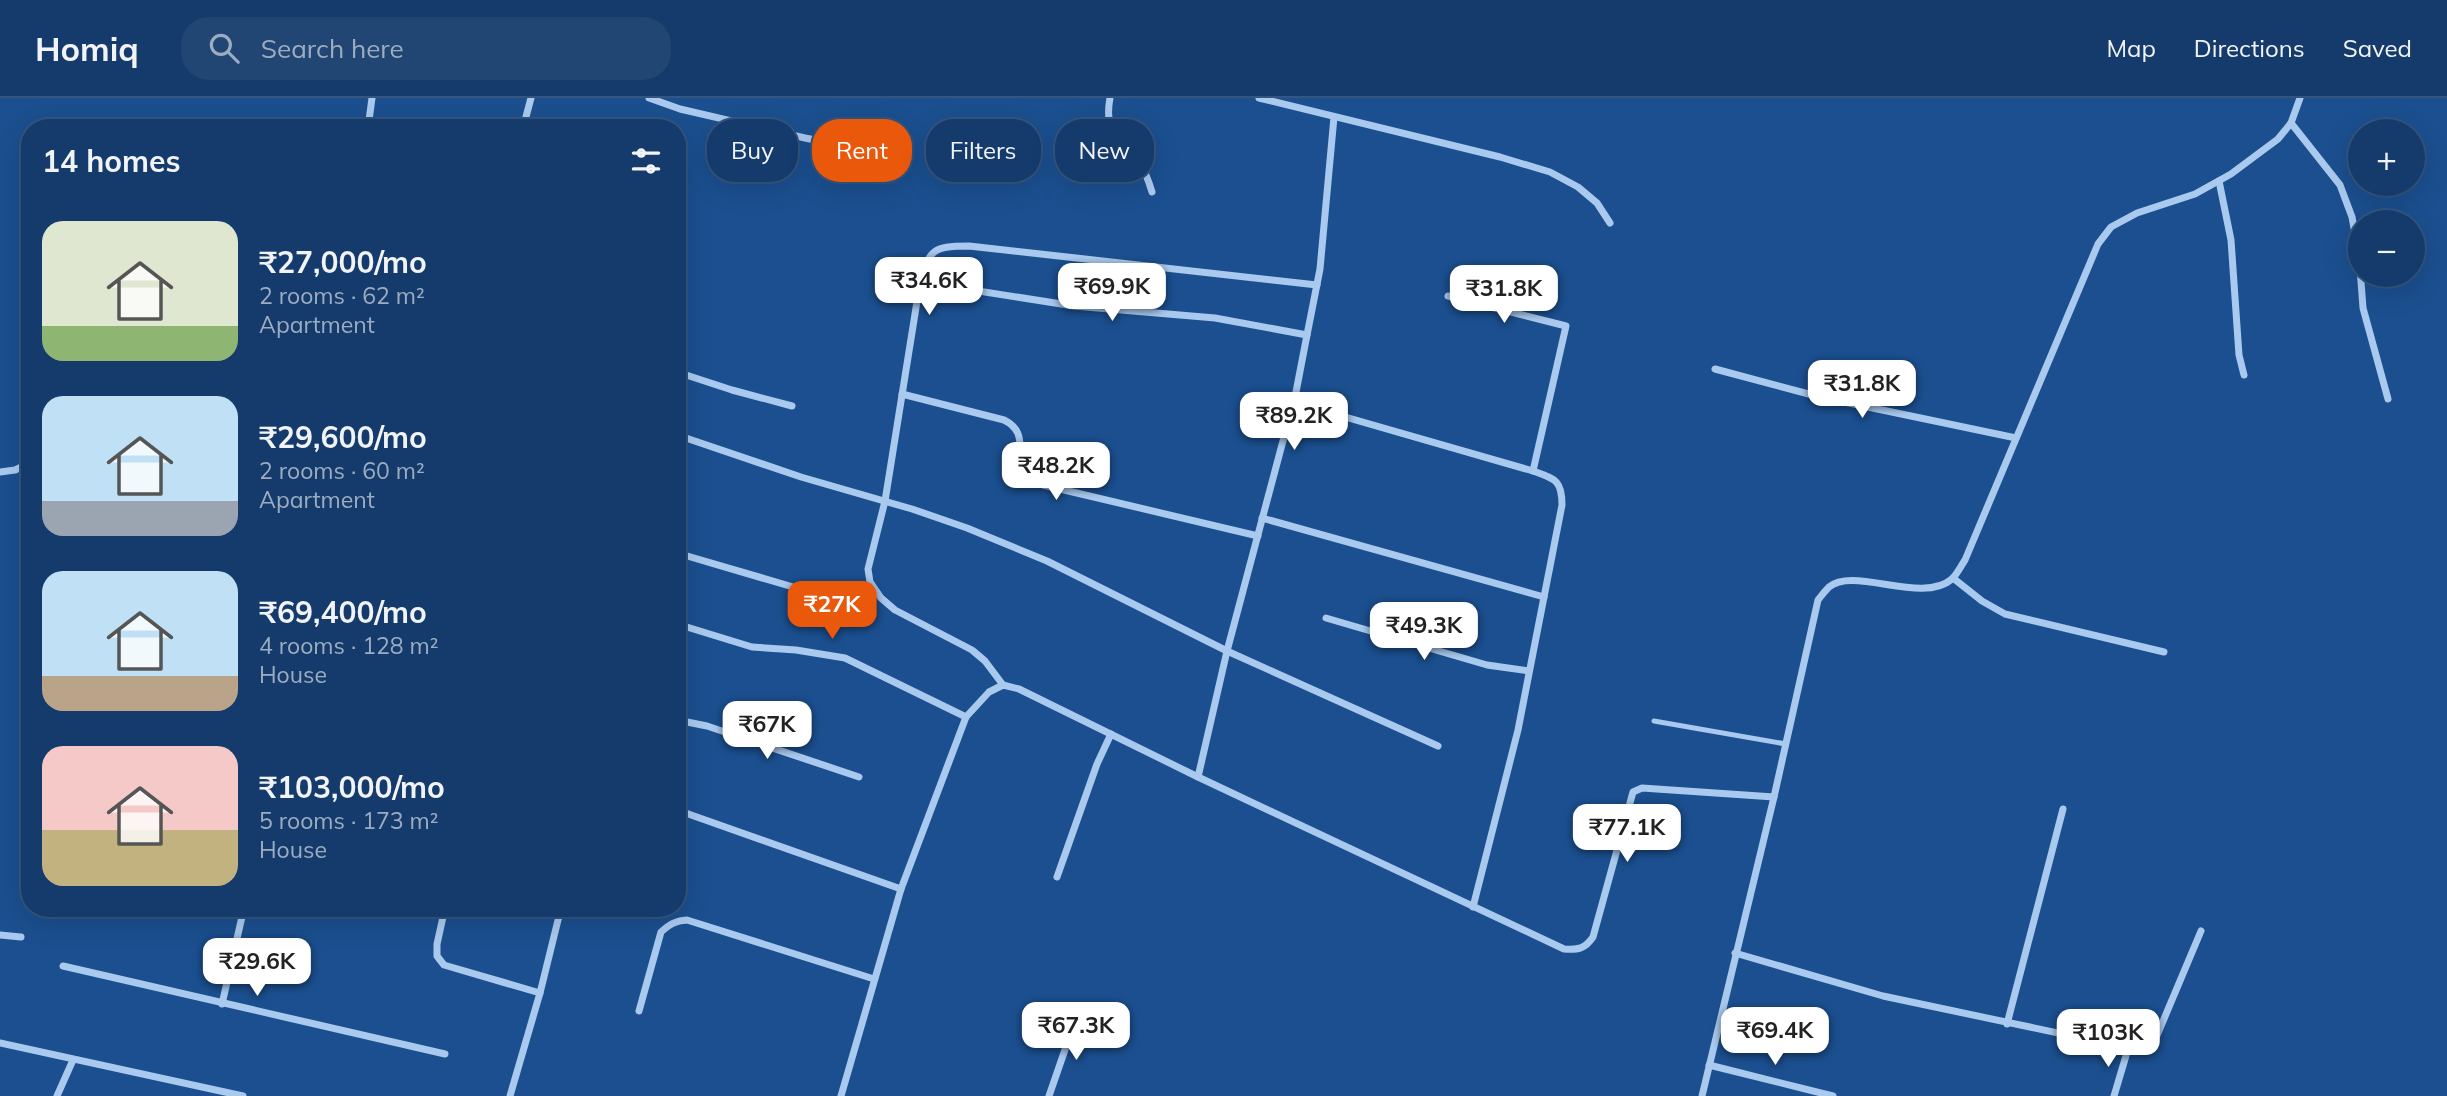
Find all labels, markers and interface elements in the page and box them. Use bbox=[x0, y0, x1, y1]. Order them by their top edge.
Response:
search box bbox=[181, 17, 671, 80]
text: Homiq bbox=[35, 28, 139, 69]
icon: search bbox=[205, 29, 243, 67]
text: Search here bbox=[261, 32, 404, 65]
text: Map bbox=[2106, 33, 2156, 63]
text: Directions bbox=[2194, 33, 2305, 63]
text: Saved bbox=[2343, 33, 2412, 63]
chip: Buy bbox=[707, 119, 798, 182]
chip: Rent bbox=[812, 119, 912, 182]
chip: Filters bbox=[926, 119, 1041, 182]
chip: New bbox=[1055, 119, 1154, 182]
map controls bbox=[2348, 119, 2425, 287]
button: + bbox=[2348, 119, 2425, 196]
text: 14 homes bbox=[42, 142, 181, 180]
icon: filters bbox=[627, 142, 665, 180]
button: − bbox=[2348, 210, 2425, 287]
text: ₹27,000/mo bbox=[259, 243, 427, 281]
icon: home bbox=[98, 249, 182, 333]
pin: ₹34.6K bbox=[872, 258, 986, 317]
pin: ₹69.9K bbox=[1055, 264, 1169, 323]
text: ₹34.6K bbox=[891, 265, 967, 294]
pin: ₹31.8K bbox=[1447, 266, 1561, 325]
text: ₹69.9K bbox=[1074, 271, 1150, 300]
text: ₹31.8K bbox=[1466, 273, 1542, 302]
text: 2 rooms · 62 m² bbox=[259, 281, 425, 310]
text: Apartment bbox=[259, 310, 375, 339]
pin: ₹31.8K bbox=[1805, 360, 1919, 420]
text: ₹31.8K bbox=[1824, 368, 1900, 397]
pin: ₹89.2K bbox=[1237, 392, 1351, 452]
text: ₹89.2K bbox=[1256, 400, 1332, 429]
text: ₹29,600/mo bbox=[259, 418, 427, 456]
icon: home bbox=[98, 424, 182, 508]
pin: ₹48.2K bbox=[999, 442, 1113, 502]
text: ₹48.2K bbox=[1018, 450, 1094, 479]
text: 2 rooms · 60 m² bbox=[259, 456, 425, 485]
text: Apartment bbox=[259, 485, 375, 514]
pin: ₹27K bbox=[791, 582, 873, 641]
text: ₹27K bbox=[804, 589, 860, 618]
text: ₹69,400/mo bbox=[259, 593, 427, 631]
icon: home bbox=[98, 599, 182, 683]
pin: ₹49.3K bbox=[1367, 602, 1481, 662]
text: ₹49.3K bbox=[1386, 610, 1462, 639]
text: 4 rooms · 128 m² bbox=[259, 631, 439, 660]
text: House bbox=[259, 660, 327, 689]
pin: ₹67K bbox=[726, 702, 808, 761]
text: ₹67K bbox=[739, 709, 795, 738]
text: ₹103,000/mo bbox=[259, 768, 445, 806]
icon: home bbox=[98, 774, 182, 858]
pin: ₹77.1K bbox=[1570, 804, 1684, 864]
text: 5 rooms · 173 m² bbox=[259, 806, 439, 835]
text: ₹77.1K bbox=[1589, 812, 1665, 841]
text: House bbox=[259, 835, 327, 864]
pin: ₹29.6K bbox=[200, 939, 314, 998]
text: ₹29.6K bbox=[219, 946, 295, 975]
pin: ₹67.3K bbox=[1019, 1002, 1133, 1062]
pin: ₹69.4K bbox=[1718, 1007, 1832, 1067]
text: ₹67.3K bbox=[1038, 1010, 1114, 1039]
pin: ₹103K bbox=[2059, 1010, 2157, 1069]
text: ₹69.4K bbox=[1737, 1015, 1813, 1044]
text: ₹103K bbox=[2073, 1017, 2143, 1046]

